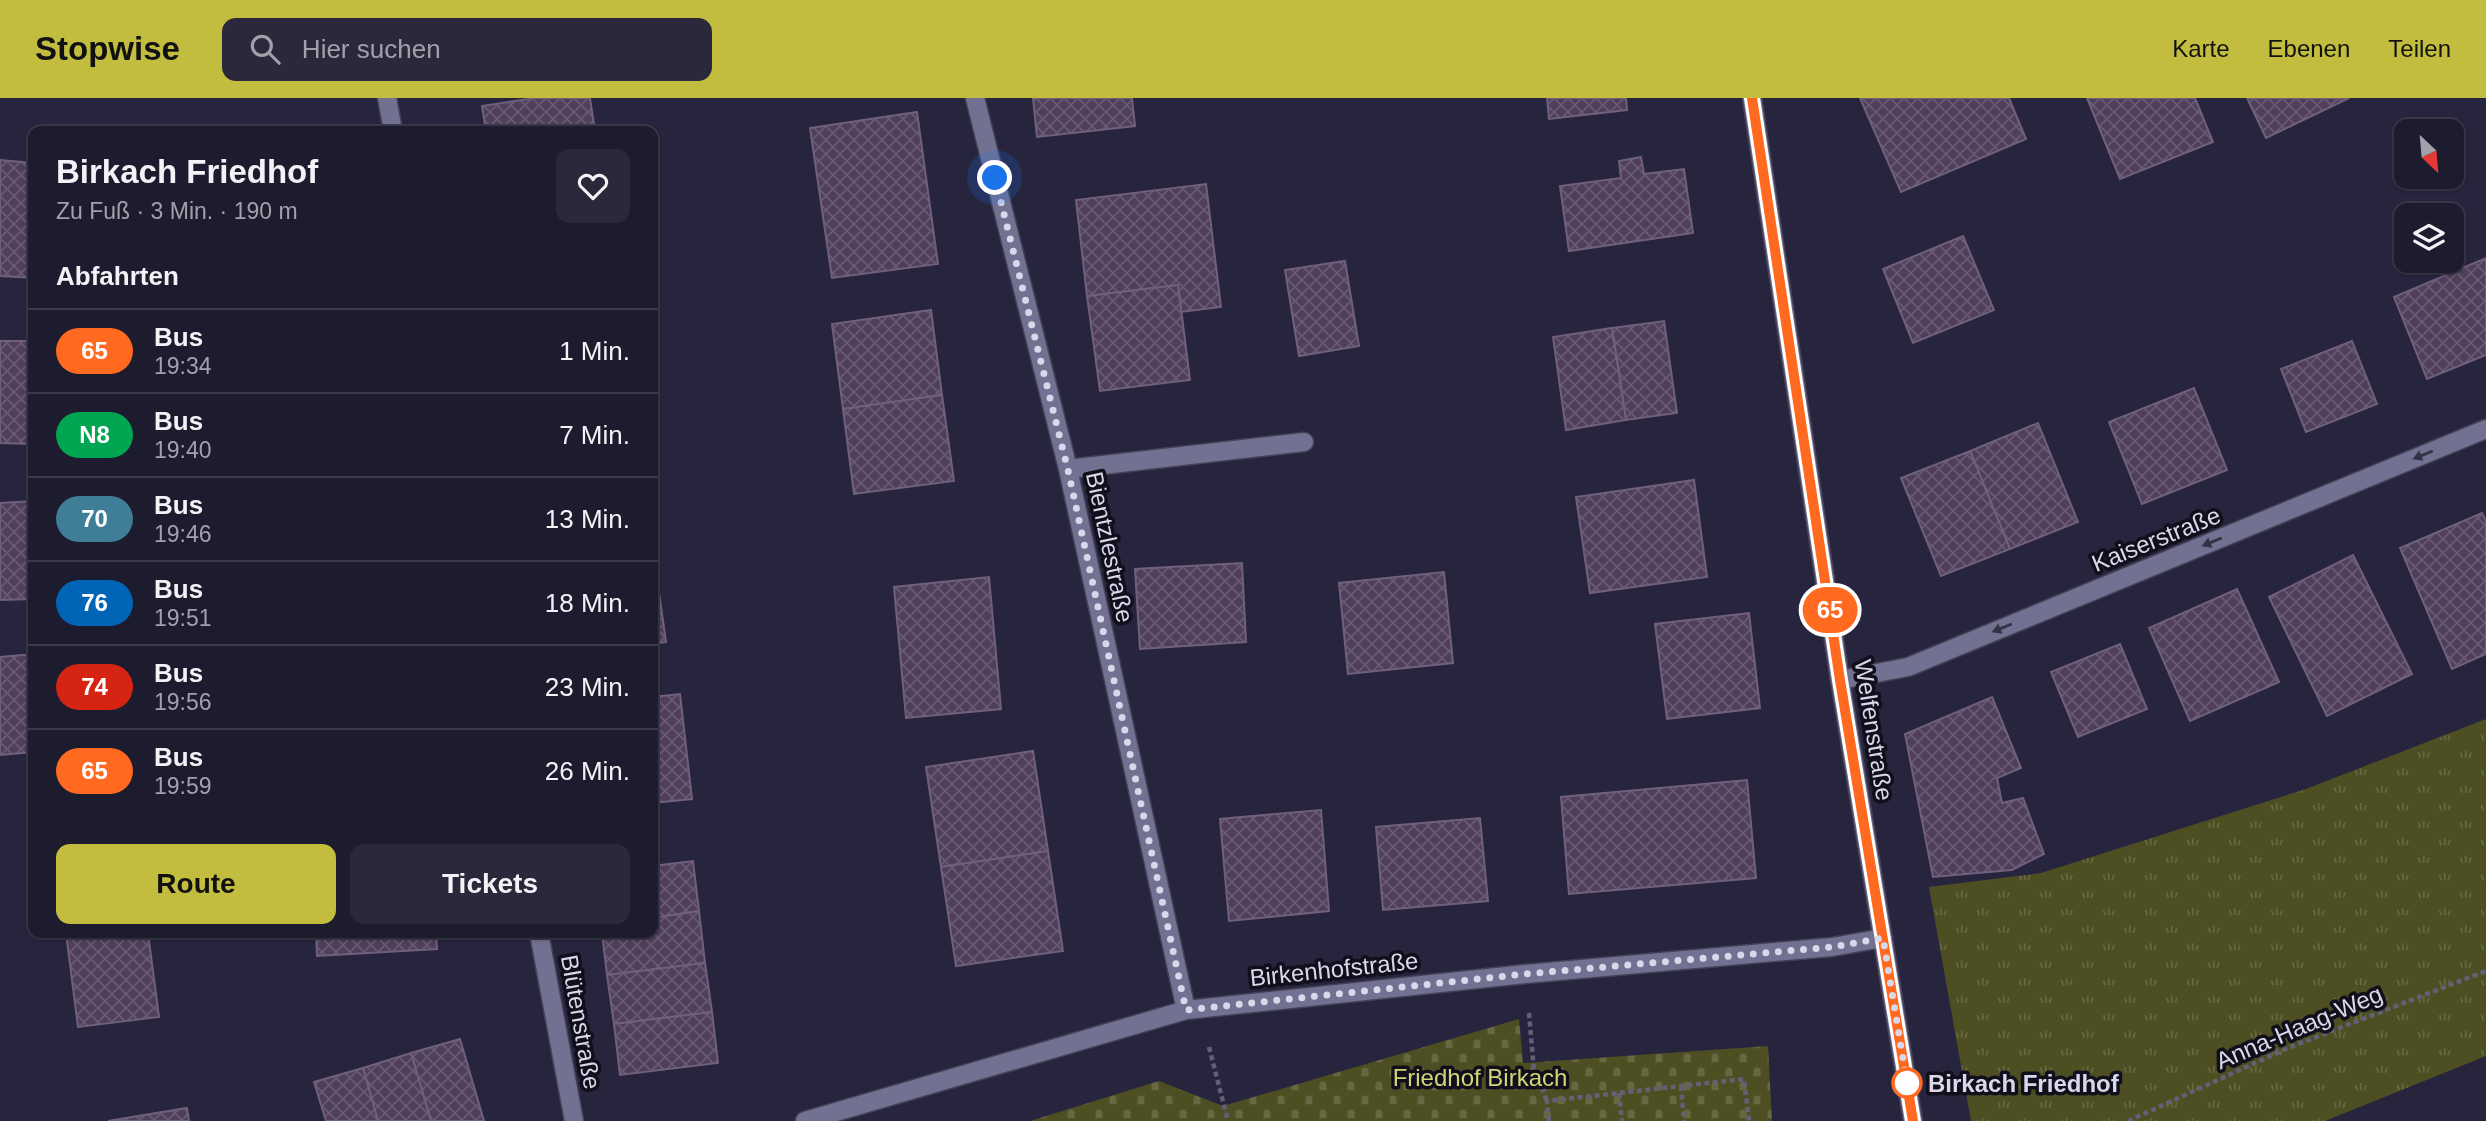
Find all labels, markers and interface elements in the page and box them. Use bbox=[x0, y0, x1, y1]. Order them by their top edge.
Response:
search box bbox=[222, 18, 712, 81]
text: Stopwise bbox=[35, 30, 180, 67]
icon: search bbox=[246, 30, 284, 68]
text: Hier suchen bbox=[302, 34, 441, 64]
text: Karte bbox=[2172, 35, 2230, 62]
text: Ebenen bbox=[2268, 35, 2350, 62]
text: Teilen bbox=[2388, 35, 2451, 62]
north arrow bbox=[2394, 119, 2464, 189]
map controls bbox=[2394, 119, 2464, 273]
button: heart bbox=[556, 149, 630, 223]
text: Birkach Friedhof bbox=[56, 153, 318, 190]
your location bbox=[977, 160, 1012, 195]
text: Zu Fuß · 3 Min. · 190 m bbox=[56, 198, 298, 224]
button: layers bbox=[2394, 203, 2464, 273]
text: Abfahrten bbox=[56, 261, 179, 291]
text: Bus bbox=[154, 322, 203, 352]
text: 1 Min. bbox=[559, 336, 630, 366]
text: 65 bbox=[81, 337, 108, 364]
text: 19:34 bbox=[154, 353, 212, 379]
text: Bus bbox=[154, 406, 203, 436]
text: 7 Min. bbox=[559, 420, 630, 450]
text: N8 bbox=[79, 421, 110, 448]
text: 19:40 bbox=[154, 437, 212, 463]
one-way arrow bbox=[2412, 450, 2433, 461]
street label: Bientzlestraße bbox=[1081, 469, 1139, 625]
text: Bus bbox=[154, 490, 203, 520]
street label: Kaiserstraße bbox=[2088, 501, 2224, 577]
text: 13 Min. bbox=[545, 504, 630, 534]
text: 70 bbox=[81, 505, 108, 532]
text: 19:46 bbox=[154, 521, 212, 547]
one-way arrow bbox=[2202, 537, 2223, 548]
text: Bus bbox=[154, 574, 203, 604]
line badge: 65 bbox=[1798, 587, 1862, 633]
text: 18 Min. bbox=[545, 588, 630, 618]
text: 76 bbox=[81, 589, 108, 616]
text: 65 bbox=[1817, 596, 1843, 623]
text: 19:51 bbox=[154, 605, 212, 631]
one-way arrow bbox=[1991, 623, 2012, 634]
text: Bus bbox=[154, 658, 203, 688]
street label: Welfenstraße bbox=[1850, 658, 1898, 802]
text: 23 Min. bbox=[545, 672, 630, 702]
text: 74 bbox=[81, 673, 108, 700]
text: 19:56 bbox=[154, 689, 212, 715]
text: Bus bbox=[154, 742, 203, 772]
text: 26 Min. bbox=[545, 756, 630, 786]
text: 65 bbox=[81, 757, 108, 784]
text: 19:59 bbox=[154, 773, 212, 799]
button: Route bbox=[56, 844, 336, 924]
button: Tickets bbox=[350, 844, 630, 924]
street label: Birkenhofstraße bbox=[1248, 947, 1420, 991]
street label: Blütenstraße bbox=[556, 953, 606, 1091]
street label: Anna-Haag-Weg bbox=[2212, 980, 2386, 1074]
park label: Friedhof Birkach bbox=[1393, 1064, 1567, 1091]
marker: Birkach Friedhof bbox=[1892, 1068, 1922, 1098]
place label: Birkach Friedhof bbox=[1928, 1070, 2120, 1097]

